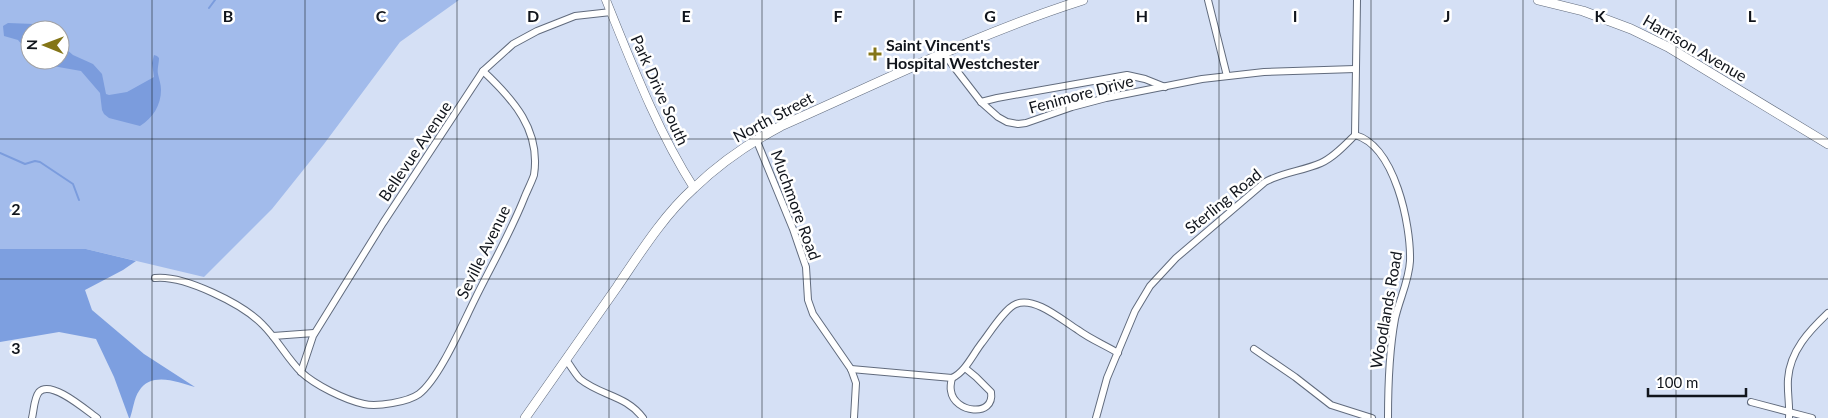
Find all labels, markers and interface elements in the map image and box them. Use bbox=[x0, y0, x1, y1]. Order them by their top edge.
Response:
text: B bbox=[223, 6, 233, 25]
text: C bbox=[376, 6, 387, 25]
text: D bbox=[527, 6, 539, 25]
text: E bbox=[681, 6, 691, 25]
text: F bbox=[833, 6, 843, 25]
text: G bbox=[984, 6, 996, 25]
text: H bbox=[1136, 6, 1148, 25]
text: I bbox=[1293, 6, 1297, 25]
text: J bbox=[1444, 6, 1450, 25]
text: K bbox=[1595, 6, 1607, 25]
text: L bbox=[1748, 6, 1757, 25]
street label: Harrison Avenue bbox=[1640, 10, 1751, 85]
north arrow bbox=[20, 20, 70, 70]
street label: Park Drive South bbox=[628, 32, 693, 148]
place label: Saint Vincent's Hospital Westchester bbox=[886, 35, 1039, 72]
text: N bbox=[23, 39, 40, 50]
marker: Saint Vincent's Hospital Westchester bbox=[868, 47, 882, 61]
street label: Fenimore Drive bbox=[1026, 70, 1135, 117]
street label: North Street bbox=[730, 87, 816, 146]
street label: Bellevue Avenue bbox=[374, 97, 455, 204]
street label: Muchmore Road bbox=[768, 147, 825, 263]
street label: Sterling Road bbox=[1181, 164, 1265, 237]
text: 2 bbox=[11, 199, 21, 218]
street label: Seville Avenue bbox=[452, 202, 513, 302]
street label: Woodlands Road bbox=[1366, 250, 1405, 370]
text: 3 bbox=[11, 338, 21, 357]
scale bar bbox=[1648, 366, 1746, 398]
text: 100 m bbox=[1656, 373, 1698, 391]

